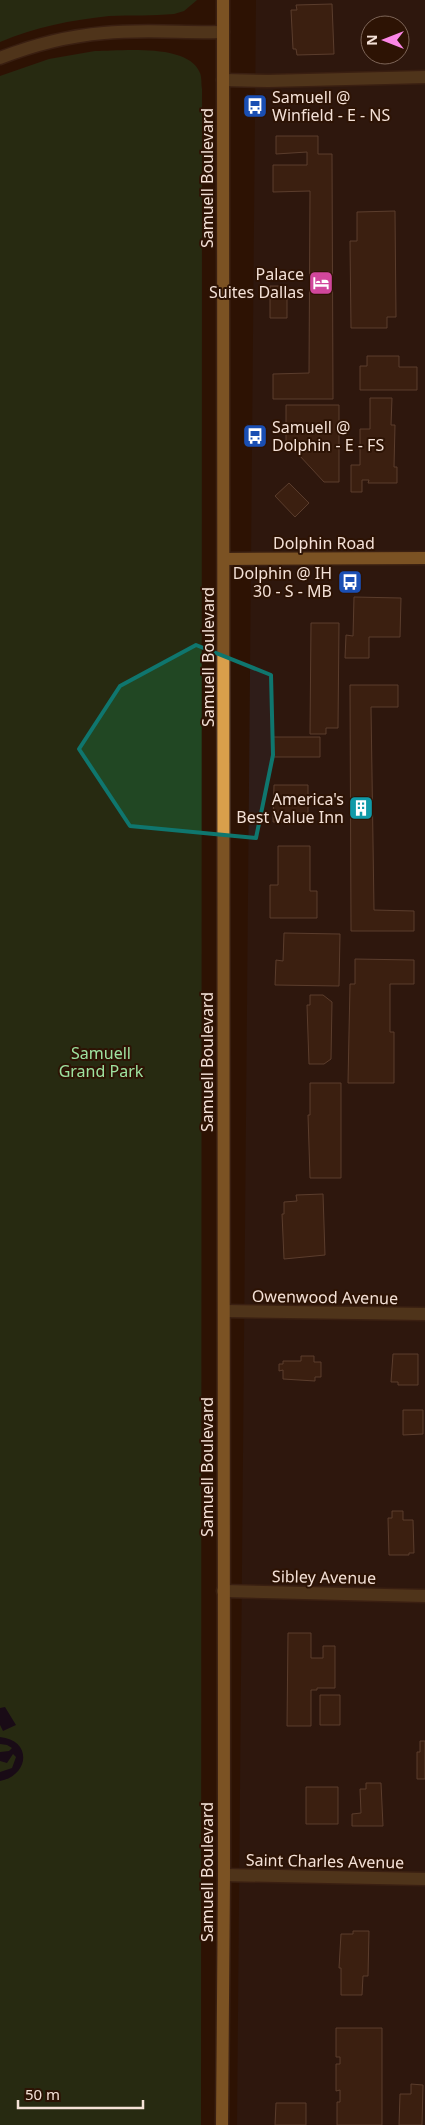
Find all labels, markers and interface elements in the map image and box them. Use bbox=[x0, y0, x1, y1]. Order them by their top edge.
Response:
north arrow bbox=[360, 15, 410, 65]
text: N bbox=[362, 34, 381, 46]
place label: Samuell @ Winfield - E - NS bbox=[272, 86, 391, 126]
bus stop icon: Samuell @ Winfield - E - NS bbox=[242, 93, 268, 119]
street label: Samuell Boulevard bbox=[196, 108, 218, 248]
place label: Palace Suites Dallas bbox=[209, 263, 304, 303]
hotel icon: Palace Suites Dallas bbox=[308, 270, 334, 296]
place label: Samuell @ Dolphin - E - FS bbox=[272, 416, 384, 456]
bus stop icon: Samuell @ Dolphin - E - FS bbox=[242, 423, 268, 449]
street label: Dolphin Road bbox=[273, 532, 375, 554]
place label: Dolphin @ IH 30 - S - MB bbox=[233, 562, 332, 602]
bus stop icon: Dolphin @ IH 30 - S - MB bbox=[337, 569, 363, 595]
street label: Samuell Boulevard bbox=[197, 587, 219, 727]
place label: America's Best Value Inn bbox=[236, 788, 344, 828]
building icon: America's Best Value Inn bbox=[348, 795, 374, 821]
street label: Samuell Boulevard bbox=[196, 992, 218, 1132]
park label: Samuell Grand Park bbox=[59, 1042, 144, 1082]
street label: Owenwood Avenue bbox=[252, 1285, 398, 1309]
street label: Samuell Boulevard bbox=[196, 1397, 218, 1537]
street label: Sibley Avenue bbox=[272, 1565, 376, 1589]
street label: Samuell Boulevard bbox=[196, 1802, 218, 1942]
street label: Saint Charles Avenue bbox=[246, 1849, 404, 1873]
scale bar bbox=[18, 2078, 142, 2110]
text: 50 m bbox=[25, 2084, 60, 2104]

